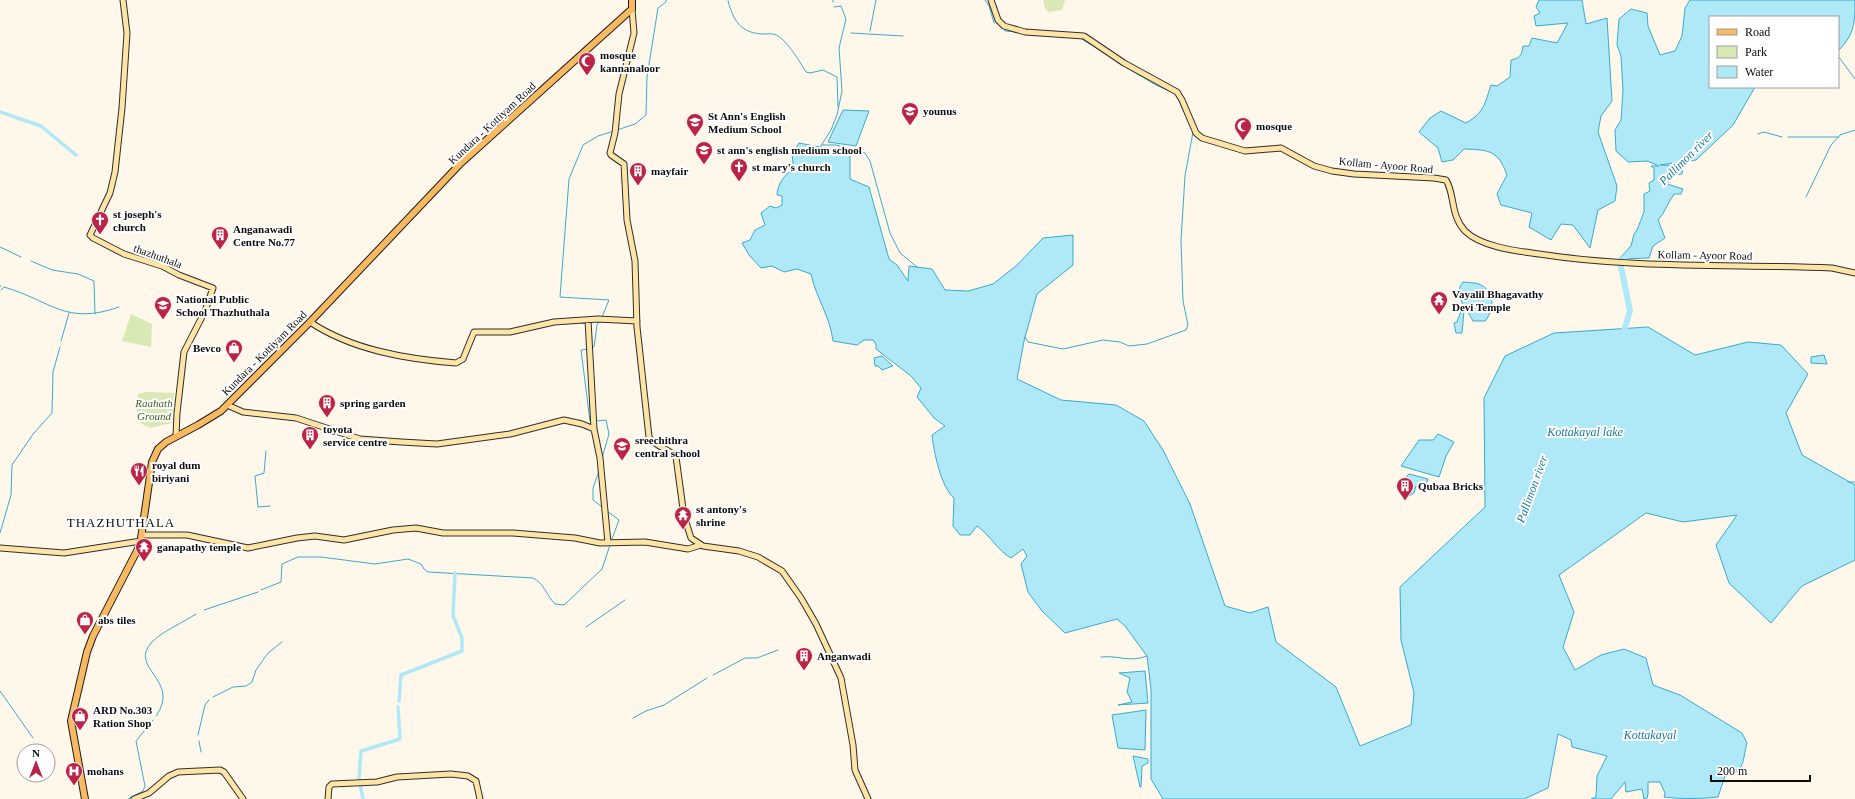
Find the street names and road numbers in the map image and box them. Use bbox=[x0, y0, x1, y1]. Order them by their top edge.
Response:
street label: Kundara - Kottiyam Road bbox=[446, 79, 538, 166]
street label: Kollam - Ayoor Road bbox=[1338, 155, 1434, 175]
street label: thazhuthala bbox=[132, 242, 184, 270]
street label: Kollam - Ayoor Road bbox=[1658, 248, 1753, 262]
street label: Kundara - Kottiyam Road bbox=[219, 308, 309, 398]

